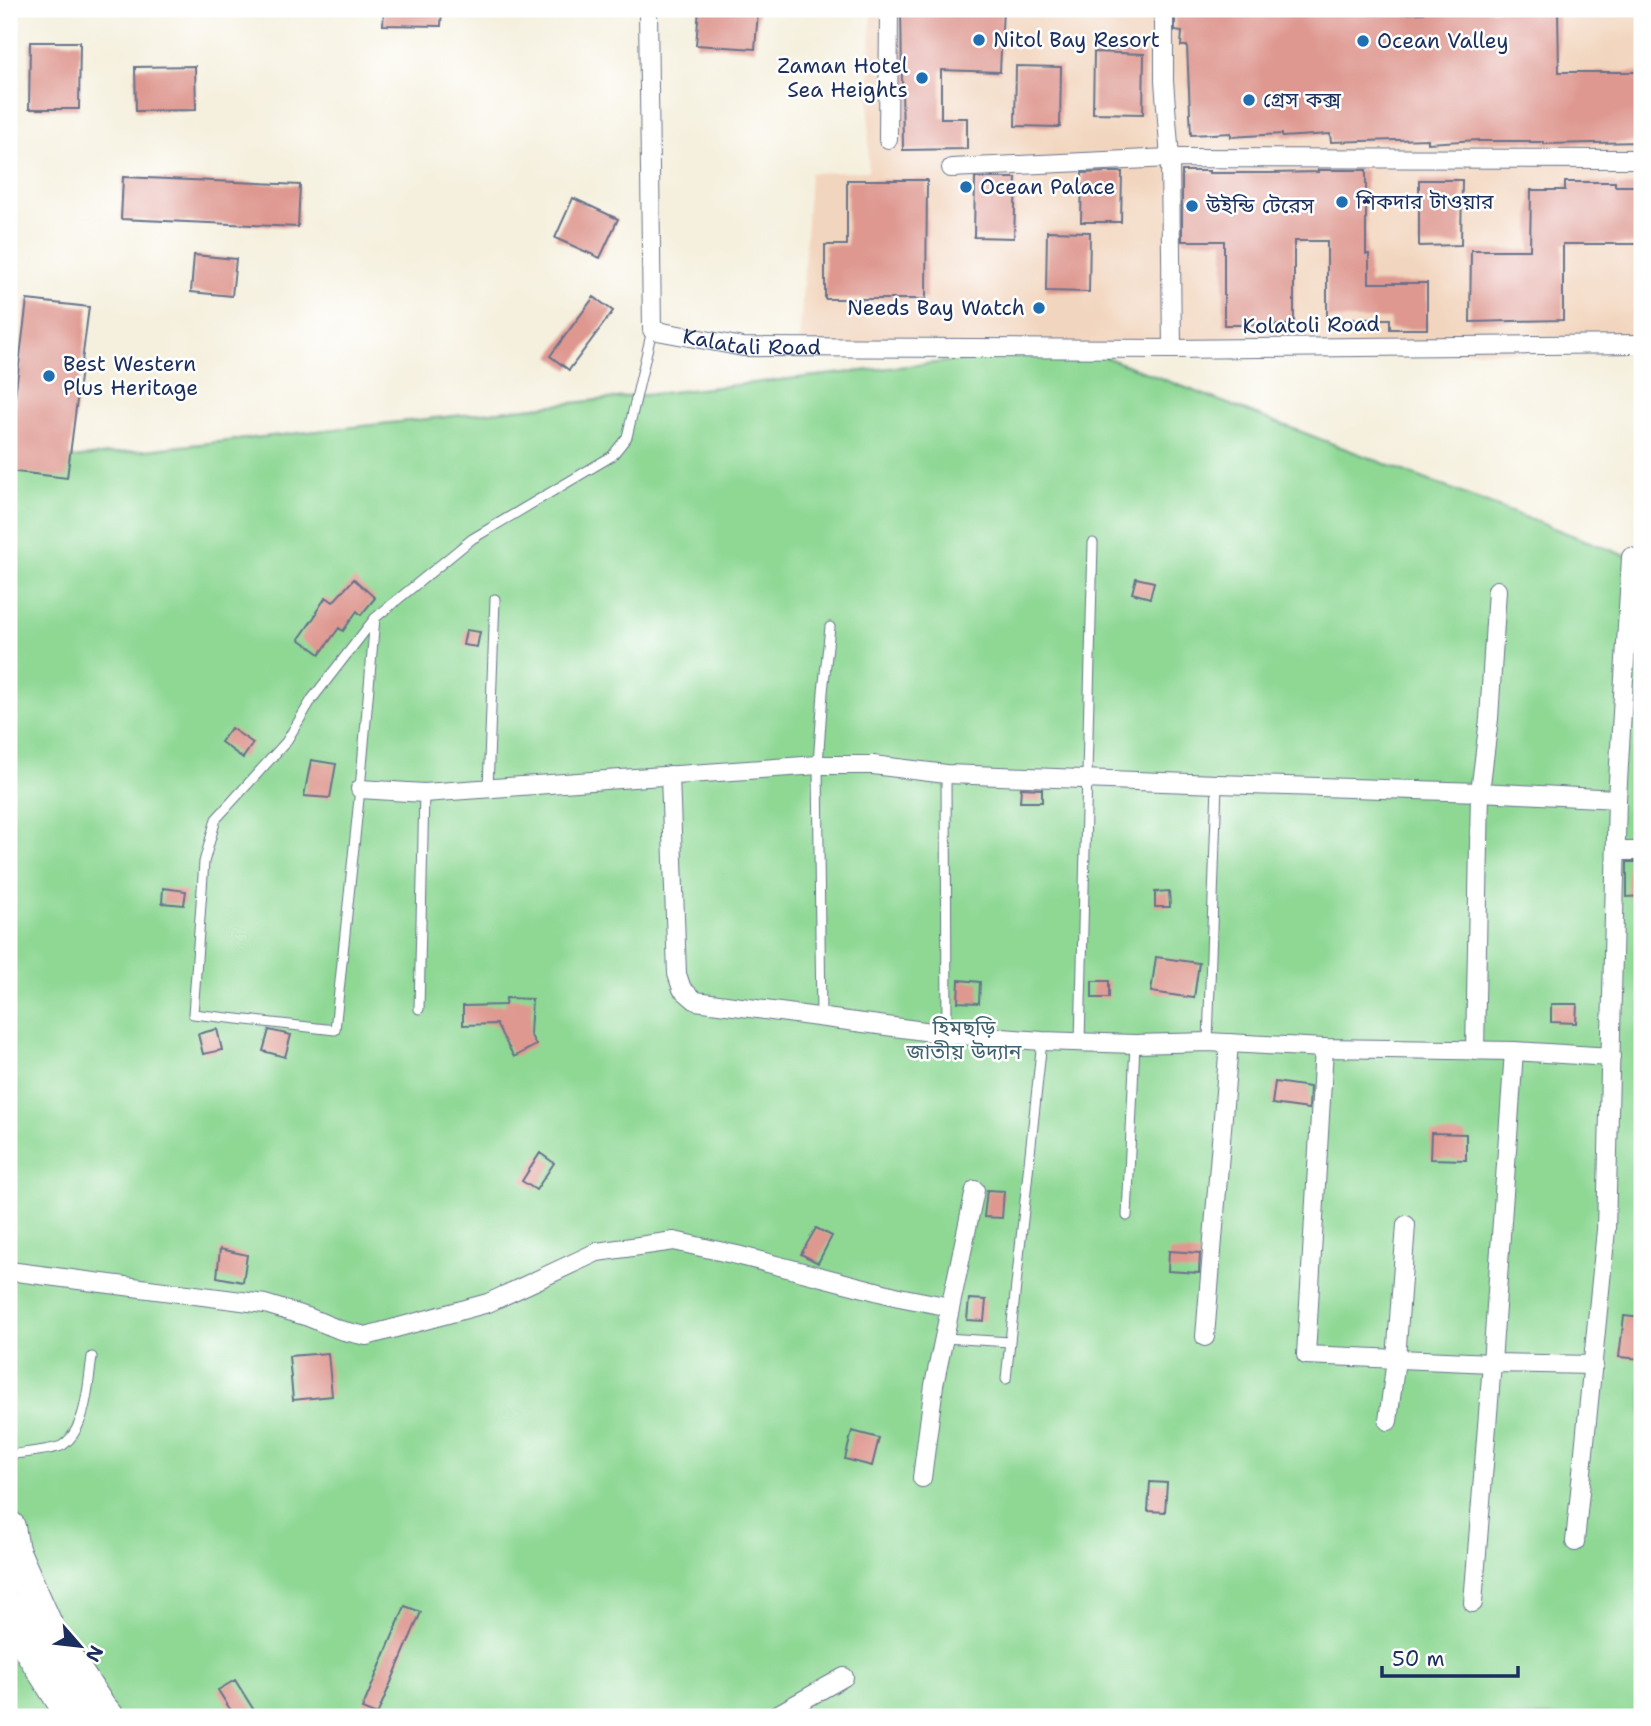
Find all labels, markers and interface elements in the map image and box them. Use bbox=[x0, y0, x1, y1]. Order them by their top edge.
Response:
place label: Nitol Bay Resort bbox=[993, 26, 1160, 54]
place label: Ocean Valley bbox=[1377, 27, 1509, 55]
marker: Nitol Bay Resort bbox=[971, 32, 987, 48]
marker: Ocean Valley bbox=[1355, 33, 1371, 49]
place label: Zaman Hotel Sea Heights bbox=[777, 52, 909, 104]
marker: Zaman Hotel Sea Heights bbox=[914, 70, 930, 86]
place label: গ্রেস কক্স bbox=[1263, 86, 1341, 114]
marker: গ্রেস কক্স bbox=[1241, 92, 1257, 108]
place label: Ocean Palace bbox=[980, 173, 1115, 201]
marker: Ocean Palace bbox=[958, 179, 974, 195]
place label: শিকদার টাওয়ার bbox=[1355, 188, 1494, 216]
place label: উইন্ডি টেরেস bbox=[1205, 192, 1315, 220]
marker: শিকদার টাওয়ার bbox=[1334, 194, 1350, 210]
marker: উইন্ডি টেরেস bbox=[1184, 198, 1200, 214]
place label: Needs Bay Watch bbox=[847, 294, 1025, 322]
marker: Needs Bay Watch bbox=[1031, 300, 1047, 316]
street label: Kolatoli Road bbox=[1242, 310, 1380, 340]
street label: Kalatali Road bbox=[680, 322, 821, 362]
place label: Best Western Plus Heritage bbox=[63, 350, 198, 402]
marker: Best Western Plus Heritage bbox=[41, 368, 57, 384]
park label: হিমছড়ি জাতীয় উদ্যান bbox=[906, 1014, 1022, 1066]
north arrow bbox=[46, 1610, 116, 1680]
scale bar bbox=[1382, 1635, 1518, 1679]
text: N bbox=[80, 1641, 109, 1666]
text: 50 m bbox=[1392, 1645, 1445, 1673]

